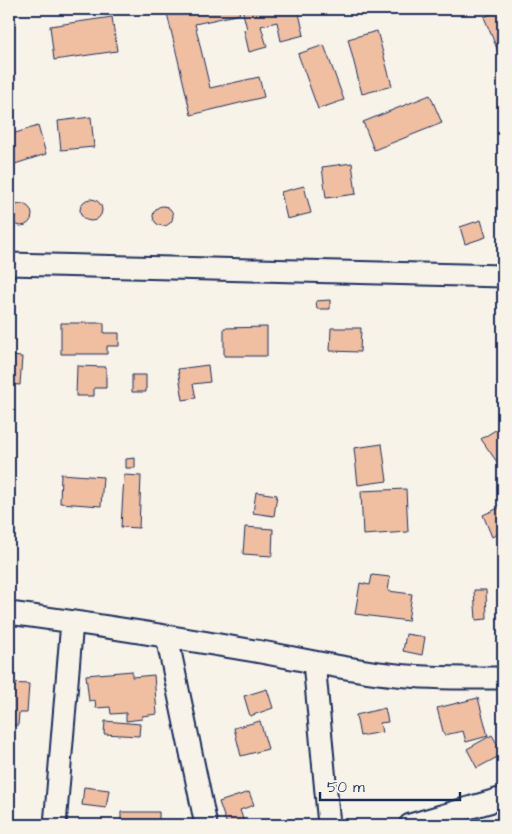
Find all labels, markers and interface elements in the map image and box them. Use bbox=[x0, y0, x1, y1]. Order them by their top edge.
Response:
scale bar bbox=[320, 769, 460, 801]
text: 50 m bbox=[327, 777, 365, 798]

